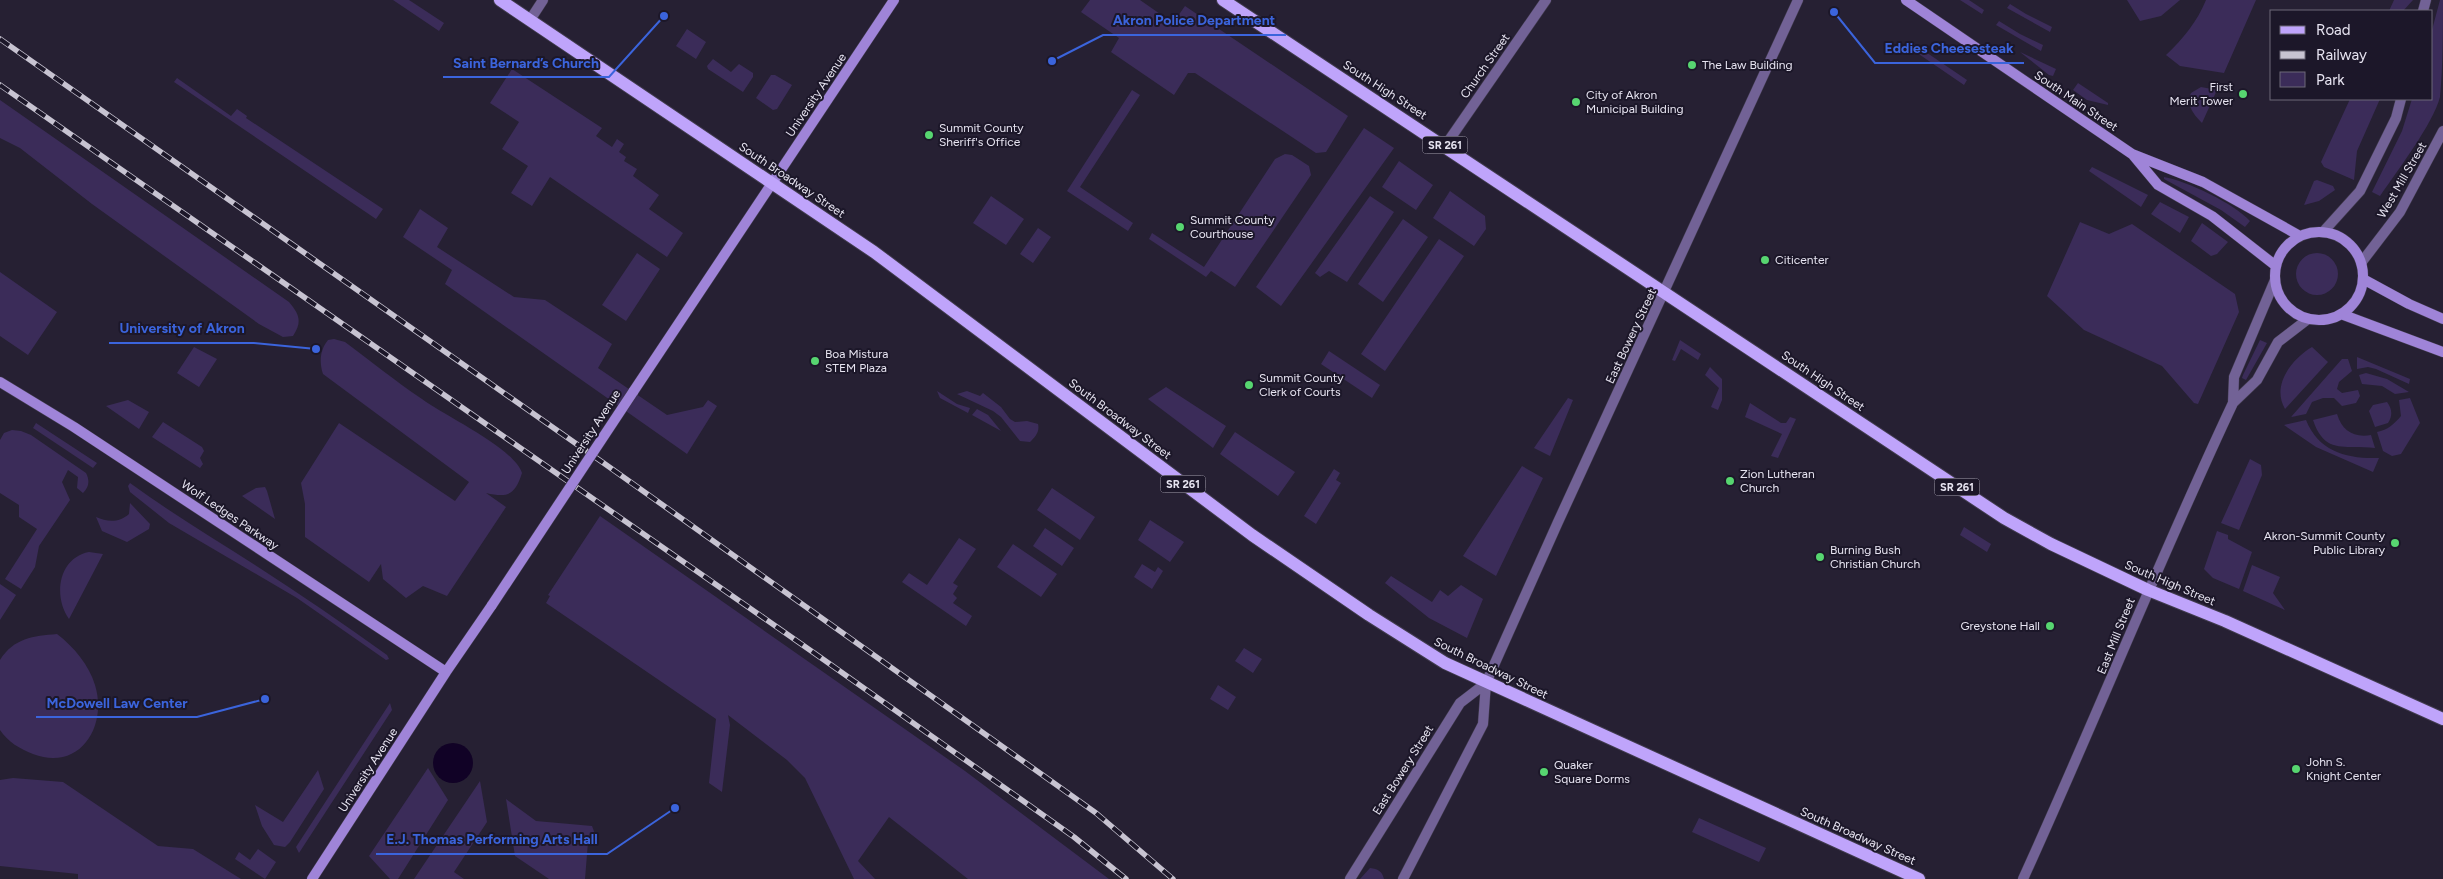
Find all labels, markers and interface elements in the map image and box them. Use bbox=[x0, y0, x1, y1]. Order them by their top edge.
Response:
callout: Akron Police Department bbox=[1103, 6, 1286, 35]
legend bbox=[2270, 10, 2433, 100]
text: Akron Police Department bbox=[1113, 12, 1276, 29]
text: Road bbox=[2316, 21, 2351, 39]
street label: Church Street bbox=[1458, 31, 1513, 101]
callout: Eddies Cheesesteak bbox=[1875, 34, 2024, 63]
text: Eddies Cheesesteak bbox=[1885, 40, 2014, 57]
text: Railway bbox=[2316, 46, 2367, 64]
callout: Saint Bernard’s Church bbox=[443, 48, 609, 77]
street label: University Avenue bbox=[783, 50, 849, 139]
text: Saint Bernard’s Church bbox=[453, 55, 599, 72]
street label: South High Street bbox=[1340, 58, 1430, 123]
place label: The Law Building bbox=[1702, 58, 1793, 72]
marker: The Law Building bbox=[1686, 59, 1698, 71]
street label: South Main Street bbox=[2032, 68, 2121, 134]
text: Park bbox=[2316, 71, 2345, 89]
place label: First Merit Tower bbox=[2169, 80, 2233, 108]
place label: City of Akron Municipal Building bbox=[1586, 88, 1683, 116]
marker: First Merit Tower bbox=[2237, 88, 2249, 100]
marker: City of Akron Municipal Building bbox=[1570, 96, 1582, 108]
place label: Summit County Sheriff's Office bbox=[939, 121, 1024, 149]
marker: Summit County Sheriff's Office bbox=[923, 129, 935, 141]
road number: SR 261 bbox=[1422, 136, 1468, 154]
street label: South Broadway Street bbox=[736, 139, 848, 221]
street label: West Mill Street bbox=[2375, 139, 2430, 221]
place label: Summit County Courthouse bbox=[1190, 213, 1275, 241]
marker: Summit County Courthouse bbox=[1174, 221, 1186, 233]
place label: Citicenter bbox=[1775, 253, 1829, 267]
marker: Citicenter bbox=[1759, 254, 1771, 266]
street label: East Bowery Street bbox=[1603, 286, 1659, 386]
callout: University of Akron bbox=[109, 314, 254, 343]
text: University of Akron bbox=[119, 320, 245, 337]
place label: Boa Mistura STEM Plaza bbox=[825, 347, 888, 375]
street label: South High Street bbox=[1779, 348, 1868, 414]
marker: Boa Mistura STEM Plaza bbox=[809, 355, 821, 367]
place label: Summit County Clerk of Courts bbox=[1259, 371, 1344, 399]
street label: South Broadway Street bbox=[1066, 376, 1174, 462]
marker: Summit County Clerk of Courts bbox=[1243, 379, 1255, 391]
street label: University Avenue bbox=[559, 387, 624, 477]
place label: Zion Lutheran Church bbox=[1740, 467, 1815, 495]
marker: Zion Lutheran Church bbox=[1724, 475, 1736, 487]
road number: SR 261 bbox=[1160, 476, 1206, 492]
street label: Wolf Ledges Parkway bbox=[179, 477, 282, 553]
road number: SR 261 bbox=[1934, 478, 1980, 496]
place label: Akron-Summit County Public Library bbox=[2264, 529, 2386, 557]
marker: Akron-Summit County Public Library bbox=[2389, 537, 2401, 549]
place label: Burning Bush Christian Church bbox=[1830, 543, 1920, 571]
marker: Burning Bush Christian Church bbox=[1814, 551, 1826, 563]
street label: South High Street bbox=[2122, 558, 2218, 609]
street label: East Mill Street bbox=[2094, 595, 2138, 676]
place label: Greystone Hall bbox=[1960, 619, 2040, 633]
marker: Greystone Hall bbox=[2044, 620, 2056, 632]
street label: South Broadway Street bbox=[1432, 634, 1551, 702]
callout: McDowell Law Center bbox=[36, 688, 197, 717]
text: McDowell Law Center bbox=[47, 695, 188, 712]
street label: East Bowery Street bbox=[1370, 722, 1437, 817]
street label: University Avenue bbox=[336, 725, 401, 815]
place label: John S. Knight Center bbox=[2306, 755, 2381, 783]
place label: Quaker Square Dorms bbox=[1554, 758, 1630, 786]
marker: John S. Knight Center bbox=[2290, 763, 2302, 775]
marker: Quaker Square Dorms bbox=[1538, 766, 1550, 778]
street label: South Broadway Street bbox=[1798, 804, 1918, 868]
callout: E.J. Thomas Performing Arts Hall bbox=[376, 825, 607, 854]
text: E.J. Thomas Performing Arts Hall bbox=[386, 831, 598, 848]

